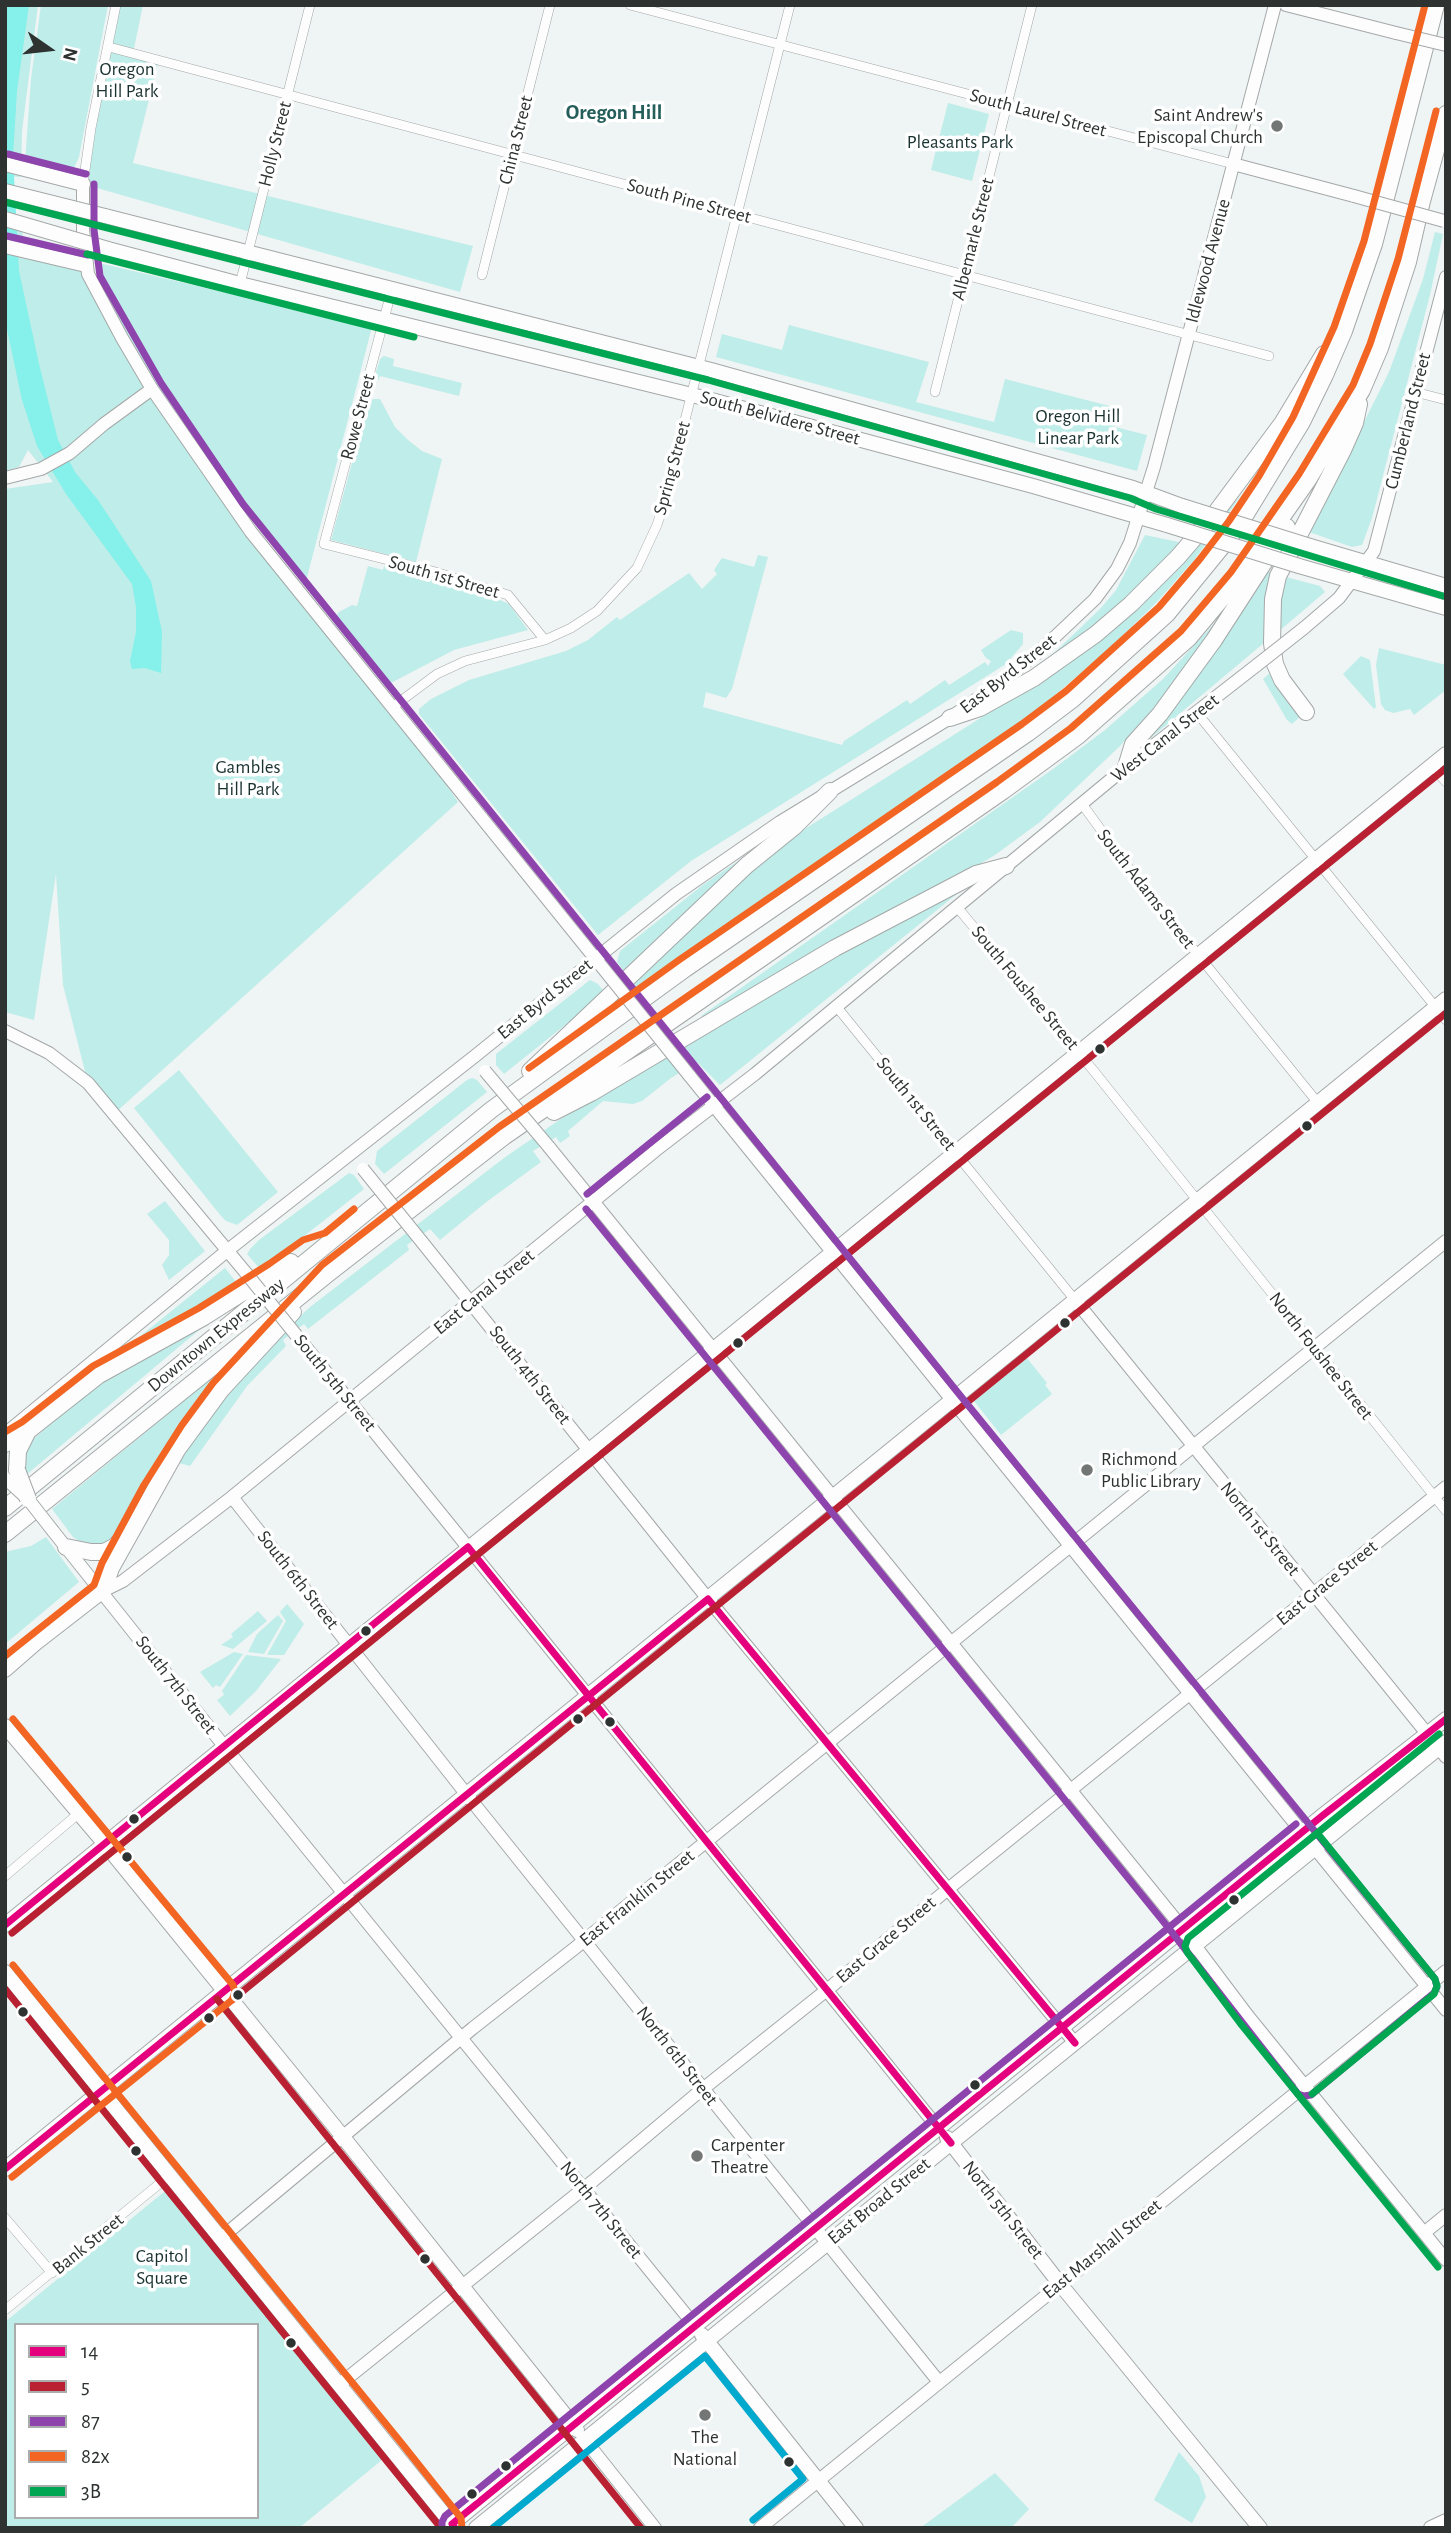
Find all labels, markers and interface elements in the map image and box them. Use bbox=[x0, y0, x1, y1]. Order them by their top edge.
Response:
north arrow bbox=[14, 14, 84, 84]
text: N bbox=[59, 45, 81, 63]
park label: Oregon Hill Park bbox=[96, 58, 158, 102]
street label: South Laurel Street bbox=[967, 84, 1109, 142]
street label: China Street bbox=[494, 93, 538, 187]
street label: Holly Street bbox=[253, 99, 297, 189]
district label: Oregon Hill bbox=[566, 100, 662, 126]
place label: Saint Andrew's Episcopal Church bbox=[1137, 104, 1263, 148]
marker: Saint Andrew's Episcopal Church bbox=[1269, 118, 1285, 134]
park label: Pleasants Park bbox=[907, 131, 1013, 153]
street label: South Pine Street bbox=[624, 173, 754, 229]
street label: Albemarle Street bbox=[947, 175, 999, 303]
street label: Idlewood Avenue bbox=[1180, 196, 1236, 326]
street label: Cumberland Street bbox=[1380, 350, 1436, 492]
street label: Rowe Street bbox=[336, 372, 380, 462]
street label: South Belvidere Street bbox=[698, 386, 862, 450]
park label: Oregon Hill Linear Park bbox=[1035, 405, 1121, 449]
street label: Spring Street bbox=[649, 419, 695, 517]
street label: South 1st Street bbox=[386, 550, 502, 604]
street label: East Byrd Street bbox=[955, 629, 1061, 719]
street label: West Canal Street bbox=[1106, 689, 1224, 787]
park label: Gambles Hill Park bbox=[215, 756, 281, 800]
street label: South Adams Street bbox=[1092, 825, 1200, 953]
street label: South Foushee Street bbox=[966, 921, 1084, 1055]
street label: East Byrd Street bbox=[493, 954, 597, 1044]
unlabelled marker bbox=[1093, 1042, 1107, 1056]
street label: South 1st Street bbox=[871, 1052, 961, 1156]
unlabelled marker bbox=[1300, 1119, 1314, 1133]
street label: East Canal Street bbox=[429, 1244, 539, 1340]
street label: Downtown Expressway bbox=[143, 1273, 289, 1397]
street label: North Foushee Street bbox=[1264, 1288, 1378, 1424]
unlabelled marker bbox=[1058, 1316, 1072, 1330]
street label: South 4th Street bbox=[484, 1321, 576, 1429]
street label: South 5th Street bbox=[289, 1330, 381, 1436]
unlabelled marker bbox=[731, 1336, 745, 1350]
place label: Richmond Public Library bbox=[1101, 1448, 1201, 1492]
marker: Richmond Public Library bbox=[1079, 1462, 1095, 1478]
street label: North 1st Street bbox=[1215, 1477, 1305, 1581]
street label: South 6th Street bbox=[252, 1526, 344, 1634]
street label: East Grace Street bbox=[1272, 1535, 1382, 1631]
unlabelled marker bbox=[359, 1624, 373, 1638]
street label: South 7th Street bbox=[131, 1631, 221, 1739]
unlabelled marker bbox=[571, 1712, 585, 1726]
unlabelled marker bbox=[603, 1715, 617, 1729]
unlabelled marker bbox=[127, 1812, 141, 1826]
street label: East Franklin Street bbox=[575, 1845, 699, 1951]
unlabelled marker bbox=[120, 1850, 134, 1864]
street label: East Grace Street bbox=[831, 1892, 941, 1988]
unlabelled marker bbox=[1227, 1893, 1241, 1907]
unlabelled marker bbox=[231, 1988, 245, 2002]
street label: North 6th Street bbox=[631, 2002, 723, 2110]
unlabelled marker bbox=[16, 2005, 30, 2019]
unlabelled marker bbox=[202, 2011, 216, 2025]
unlabelled marker bbox=[968, 2078, 982, 2092]
place label: Carpenter Theatre bbox=[711, 2134, 785, 2178]
unlabelled marker bbox=[129, 2144, 143, 2158]
marker: Carpenter Theatre bbox=[689, 2148, 705, 2164]
street label: East Broad Street bbox=[823, 2153, 935, 2249]
street label: North 5th Street bbox=[957, 2156, 1049, 2264]
street label: North 7th Street bbox=[555, 2157, 647, 2263]
street label: East Marshall Street bbox=[1038, 2194, 1166, 2304]
street label: Bank Street bbox=[48, 2208, 128, 2280]
park label: Capitol Square bbox=[136, 2245, 188, 2289]
unlabelled marker bbox=[418, 2252, 432, 2266]
legend bbox=[14, 2323, 259, 2519]
unlabelled marker bbox=[284, 2336, 298, 2350]
text: 14 bbox=[81, 2341, 98, 2362]
text: 5 bbox=[81, 2376, 90, 2397]
marker: The National bbox=[697, 2407, 713, 2423]
text: 87 bbox=[81, 2411, 100, 2432]
place label: The National bbox=[673, 2426, 737, 2470]
text: 82x bbox=[81, 2446, 110, 2467]
unlabelled marker bbox=[782, 2455, 796, 2469]
unlabelled marker bbox=[499, 2459, 513, 2473]
text: 3B bbox=[81, 2481, 101, 2502]
unlabelled marker bbox=[465, 2487, 479, 2501]

